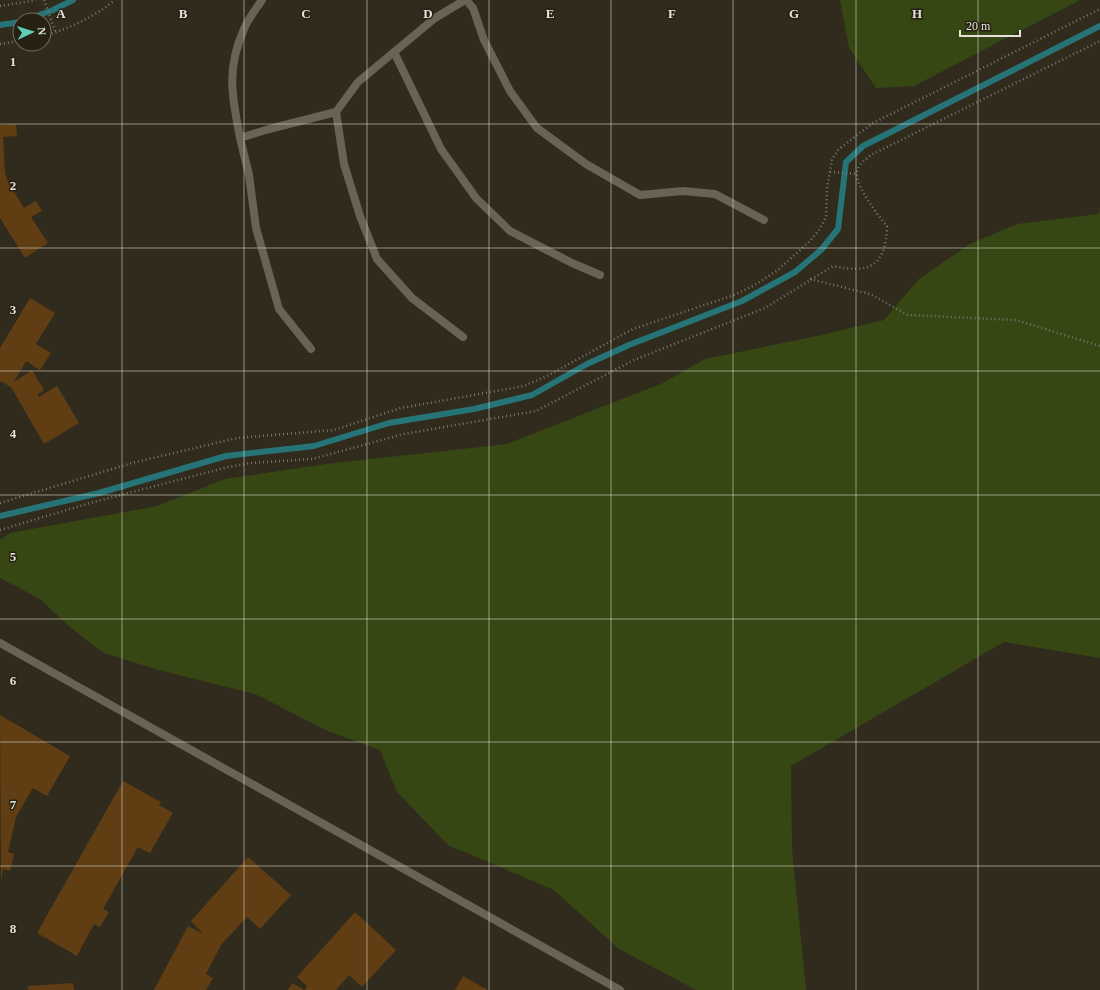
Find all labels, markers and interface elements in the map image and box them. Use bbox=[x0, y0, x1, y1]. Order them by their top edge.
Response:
text: A bbox=[56, 6, 66, 21]
text: B bbox=[179, 6, 188, 21]
text: C bbox=[301, 6, 311, 21]
text: D bbox=[423, 6, 433, 21]
text: E bbox=[546, 6, 554, 21]
text: F bbox=[668, 6, 676, 21]
text: G bbox=[789, 6, 799, 21]
text: H bbox=[912, 6, 922, 21]
north arrow bbox=[12, 12, 52, 52]
scale bar bbox=[960, 12, 1020, 38]
text: 20 m bbox=[966, 19, 991, 33]
text: N bbox=[36, 27, 48, 36]
text: 1 bbox=[10, 54, 16, 69]
text: 2 bbox=[10, 178, 16, 193]
text: 3 bbox=[10, 302, 17, 317]
text: 4 bbox=[10, 426, 17, 441]
text: 5 bbox=[10, 549, 17, 564]
text: 6 bbox=[10, 673, 17, 688]
text: 7 bbox=[10, 797, 17, 812]
text: 8 bbox=[10, 921, 17, 936]

